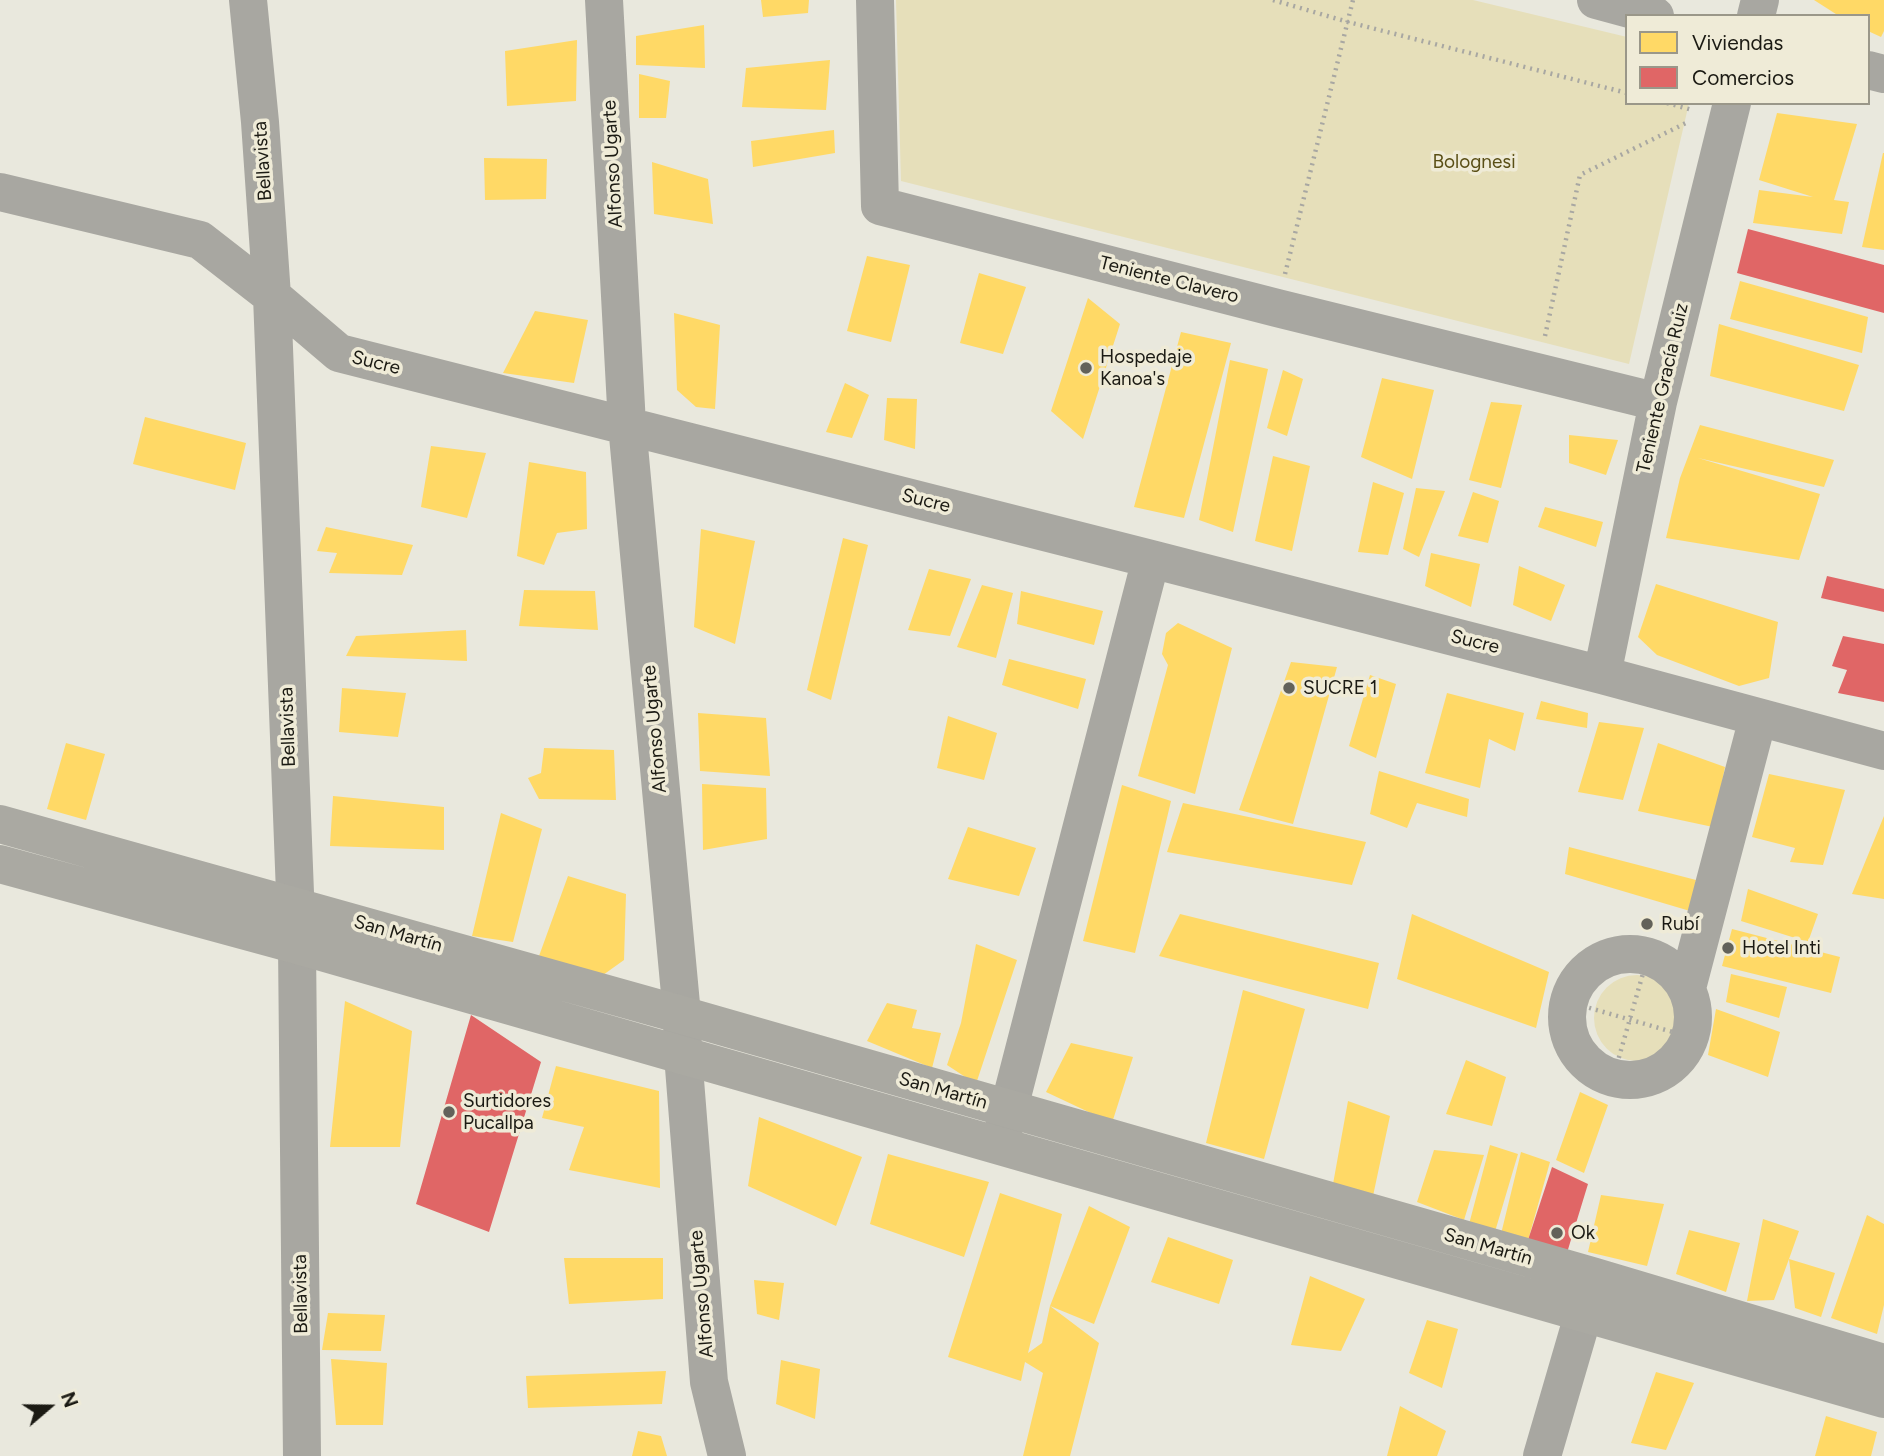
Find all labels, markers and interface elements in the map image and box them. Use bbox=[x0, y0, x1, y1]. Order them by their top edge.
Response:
legend bbox=[1625, 14, 1870, 105]
text: Viviendas bbox=[1692, 30, 1783, 55]
text: Comercios bbox=[1692, 65, 1794, 90]
street label: Alfonso Ugarte bbox=[598, 99, 628, 229]
street label: Bellavista bbox=[249, 120, 277, 202]
park label: Bolognesi bbox=[1432, 151, 1516, 173]
street label: Teniente Clavero bbox=[1097, 252, 1241, 308]
street label: Teniente Gracía Ruiz bbox=[1632, 301, 1694, 475]
street label: Sucre bbox=[349, 346, 403, 380]
place label: Hospedaje Kanoa's bbox=[1100, 346, 1192, 390]
marker: Hospedaje Kanoa's bbox=[1078, 360, 1094, 376]
street label: Sucre bbox=[899, 484, 953, 518]
street label: Sucre bbox=[1448, 625, 1502, 659]
street label: Alfonso Ugarte bbox=[638, 664, 672, 794]
place label: SUCRE 1 bbox=[1303, 677, 1377, 699]
marker: SUCRE 1 bbox=[1281, 680, 1297, 696]
street label: Bellavista bbox=[275, 687, 301, 767]
street label: San Martín bbox=[351, 910, 445, 958]
place label: Rubí bbox=[1661, 913, 1699, 935]
marker: Rubí bbox=[1639, 916, 1655, 932]
place label: Hotel Inti bbox=[1742, 937, 1821, 959]
marker: Hotel Inti bbox=[1720, 940, 1736, 956]
street label: San Martín bbox=[896, 1067, 990, 1115]
place label: Surtidores Pucallpa bbox=[463, 1090, 551, 1134]
marker: Surtidores Pucallpa bbox=[441, 1104, 457, 1120]
place label: Ok bbox=[1571, 1222, 1595, 1244]
street label: San Martín bbox=[1441, 1223, 1535, 1271]
marker: Ok bbox=[1549, 1225, 1565, 1241]
street label: Alfonso Ugarte bbox=[685, 1229, 719, 1359]
street label: Bellavista bbox=[289, 1254, 313, 1334]
north arrow bbox=[14, 1372, 84, 1442]
text: N bbox=[56, 1389, 83, 1410]

